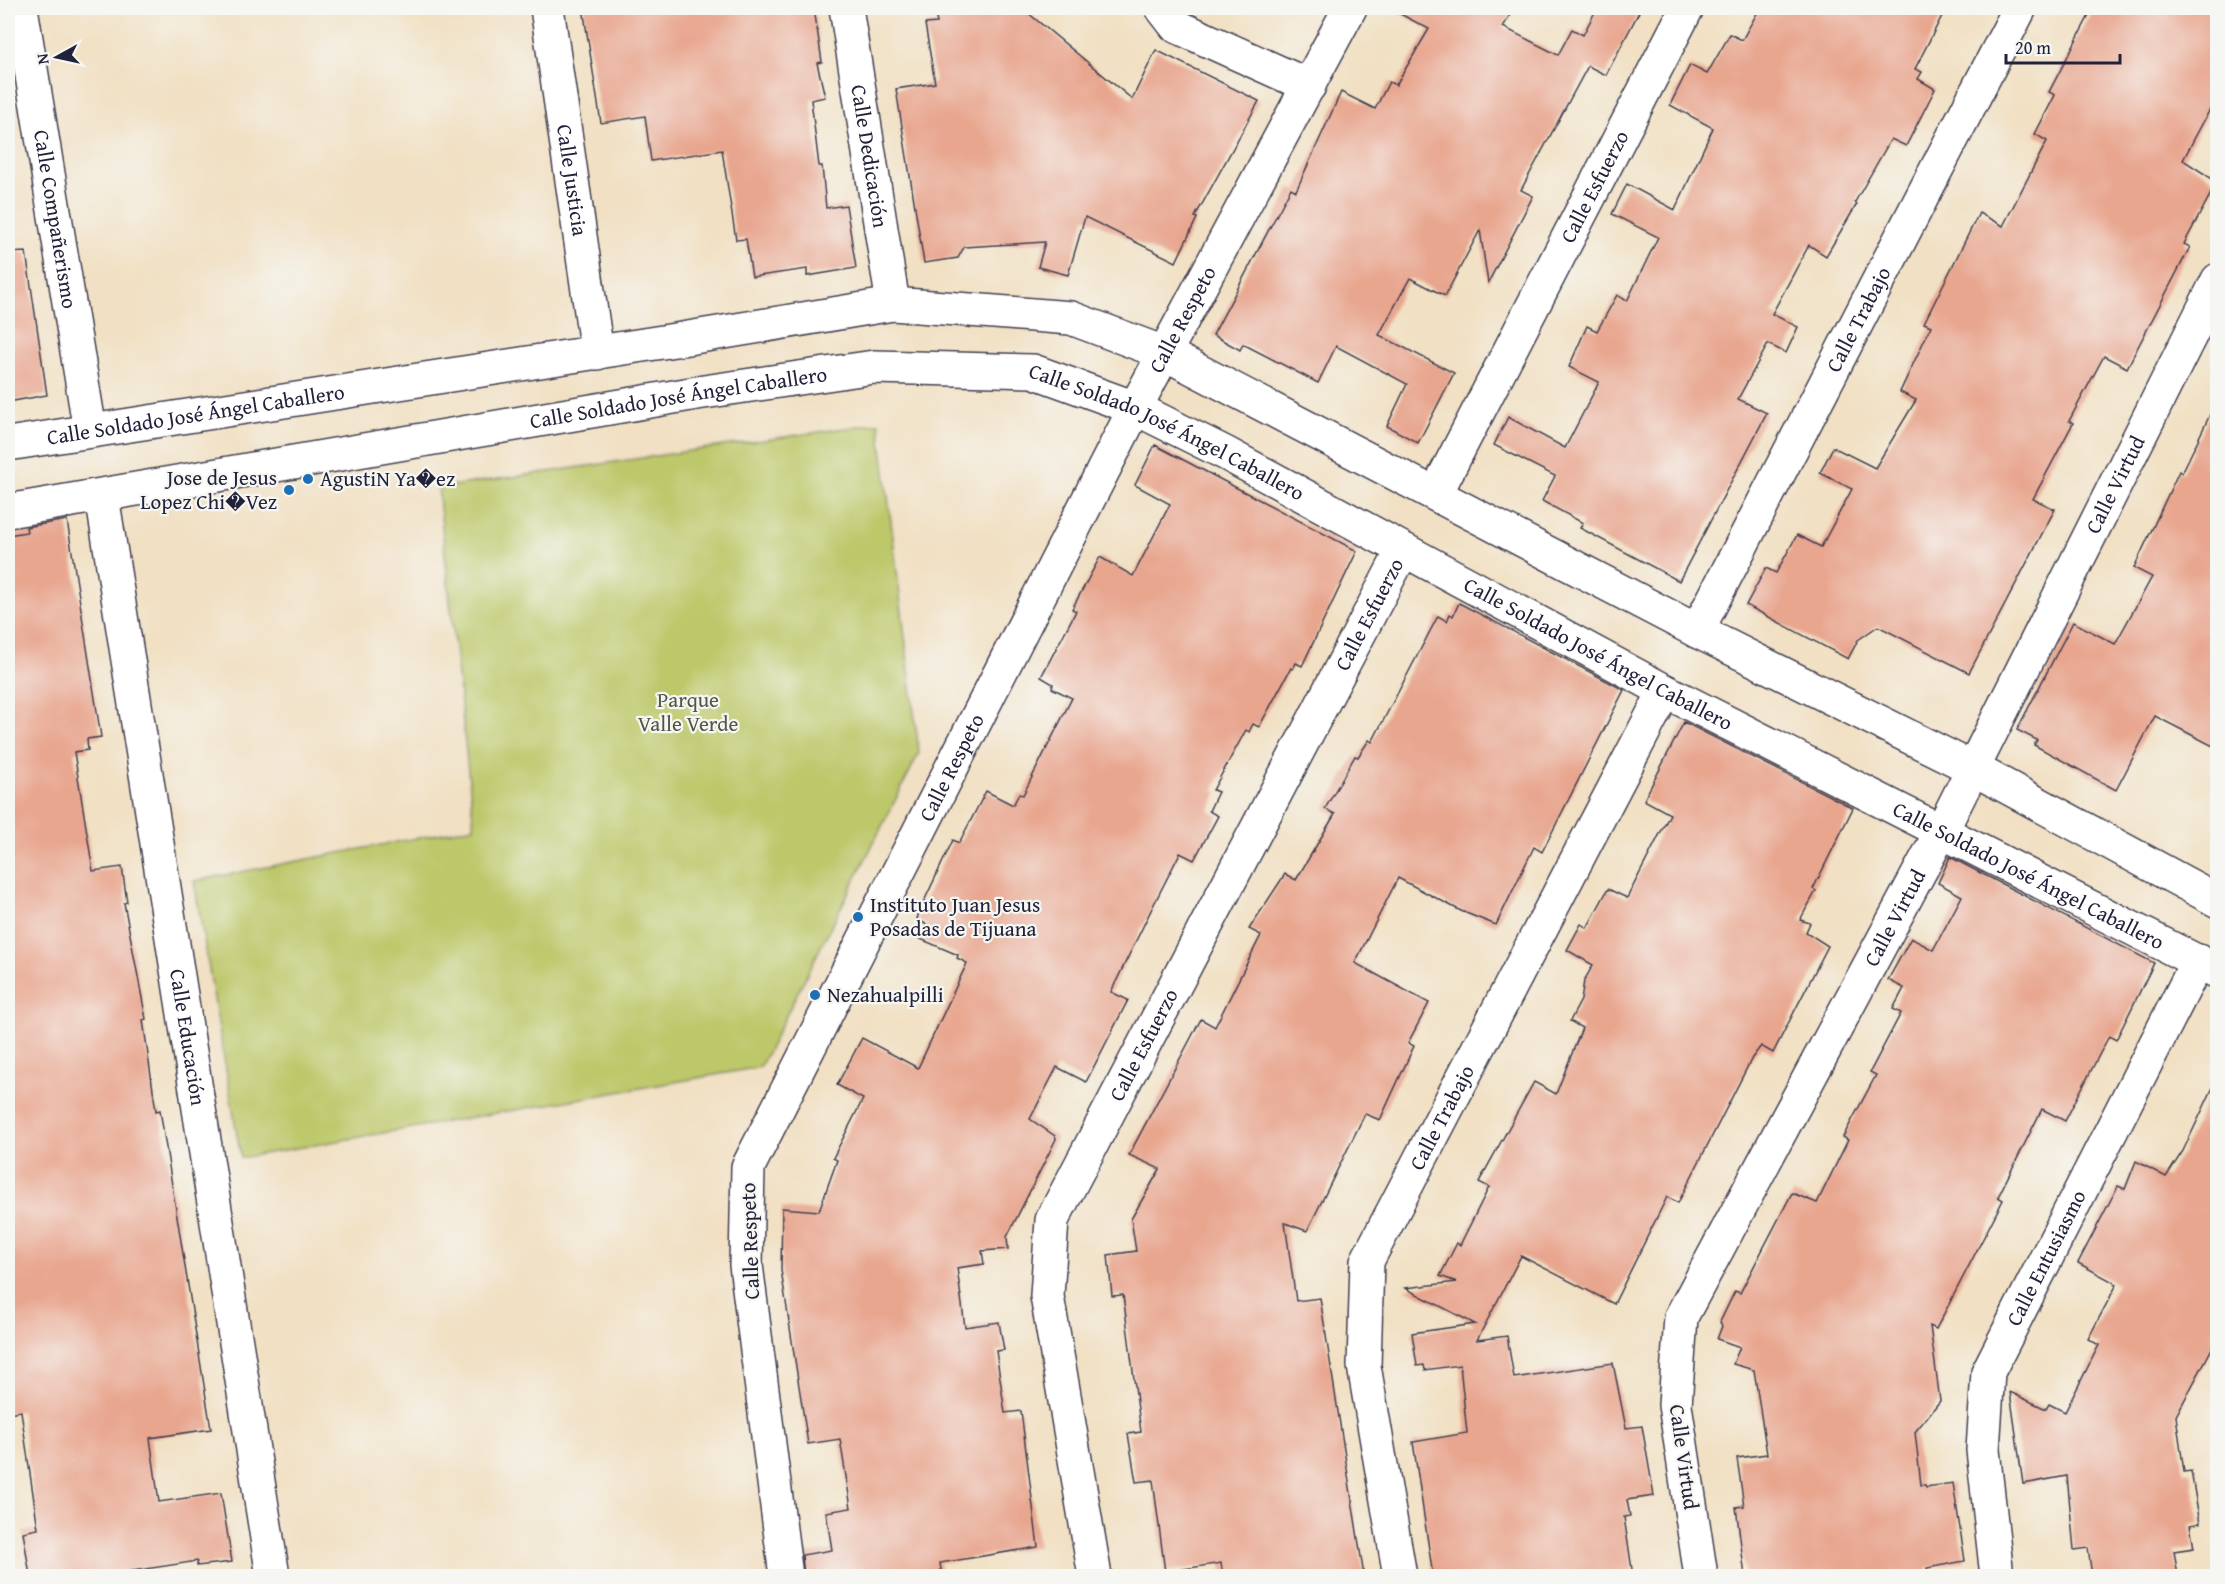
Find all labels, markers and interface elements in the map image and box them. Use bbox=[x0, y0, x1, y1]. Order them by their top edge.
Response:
north arrow bbox=[27, 27, 87, 87]
scale bar bbox=[2006, 27, 2120, 65]
text: 20 m bbox=[2015, 34, 2051, 61]
text: N bbox=[29, 52, 55, 66]
street label: Calle Dedicación bbox=[843, 82, 897, 230]
street label: Calle Justicia bbox=[549, 122, 596, 238]
street label: Calle Esfuerzo bbox=[1552, 125, 1636, 248]
street label: Calle Compañerismo bbox=[26, 127, 86, 311]
street label: Calle Respeto bbox=[1141, 260, 1224, 378]
street label: Calle Trabajo bbox=[1818, 261, 1898, 377]
street label: Calle Soldado José Ángel Caballero bbox=[1025, 355, 1310, 508]
street label: Calle Soldado José Ángel Caballero bbox=[527, 358, 829, 436]
street label: Calle Soldado José Ángel Caballero bbox=[45, 376, 347, 453]
street label: Calle Virtud bbox=[2077, 429, 2153, 539]
place label: Jose de Jesus Lopez Chi�Vez bbox=[140, 462, 277, 517]
place label: AgustiN Ya�ez bbox=[320, 463, 455, 494]
marker: AgustiN Ya�ez bbox=[301, 472, 315, 486]
marker: Jose de Jesus Lopez Chi�Vez bbox=[282, 483, 296, 497]
street label: Calle Esfuerzo bbox=[1327, 552, 1411, 676]
street label: Calle Soldado José Ángel Caballero bbox=[1458, 569, 1738, 738]
park label: Parque Valle Verde bbox=[638, 684, 738, 739]
street label: Calle Respeto bbox=[911, 708, 992, 827]
street label: Calle Soldado José Ángel Caballero bbox=[1888, 793, 2170, 957]
street label: Calle Virtud bbox=[1856, 863, 1934, 972]
place label: Instituto Juan Jesus Posadas de Tijuana bbox=[870, 889, 1040, 944]
marker: Instituto Juan Jesus Posadas de Tijuana bbox=[851, 910, 865, 924]
street label: Calle Educación bbox=[162, 967, 214, 1108]
place label: Nezahualpilli bbox=[827, 979, 944, 1010]
street label: Calle Esfuerzo bbox=[1101, 983, 1186, 1106]
marker: Nezahualpilli bbox=[808, 988, 822, 1002]
street label: Calle Trabajo bbox=[1401, 1059, 1482, 1175]
street label: Calle Respeto bbox=[732, 1182, 767, 1300]
street label: Calle Entusiasmo bbox=[1998, 1184, 2094, 1331]
street label: Calle Virtud bbox=[1662, 1402, 1707, 1512]

